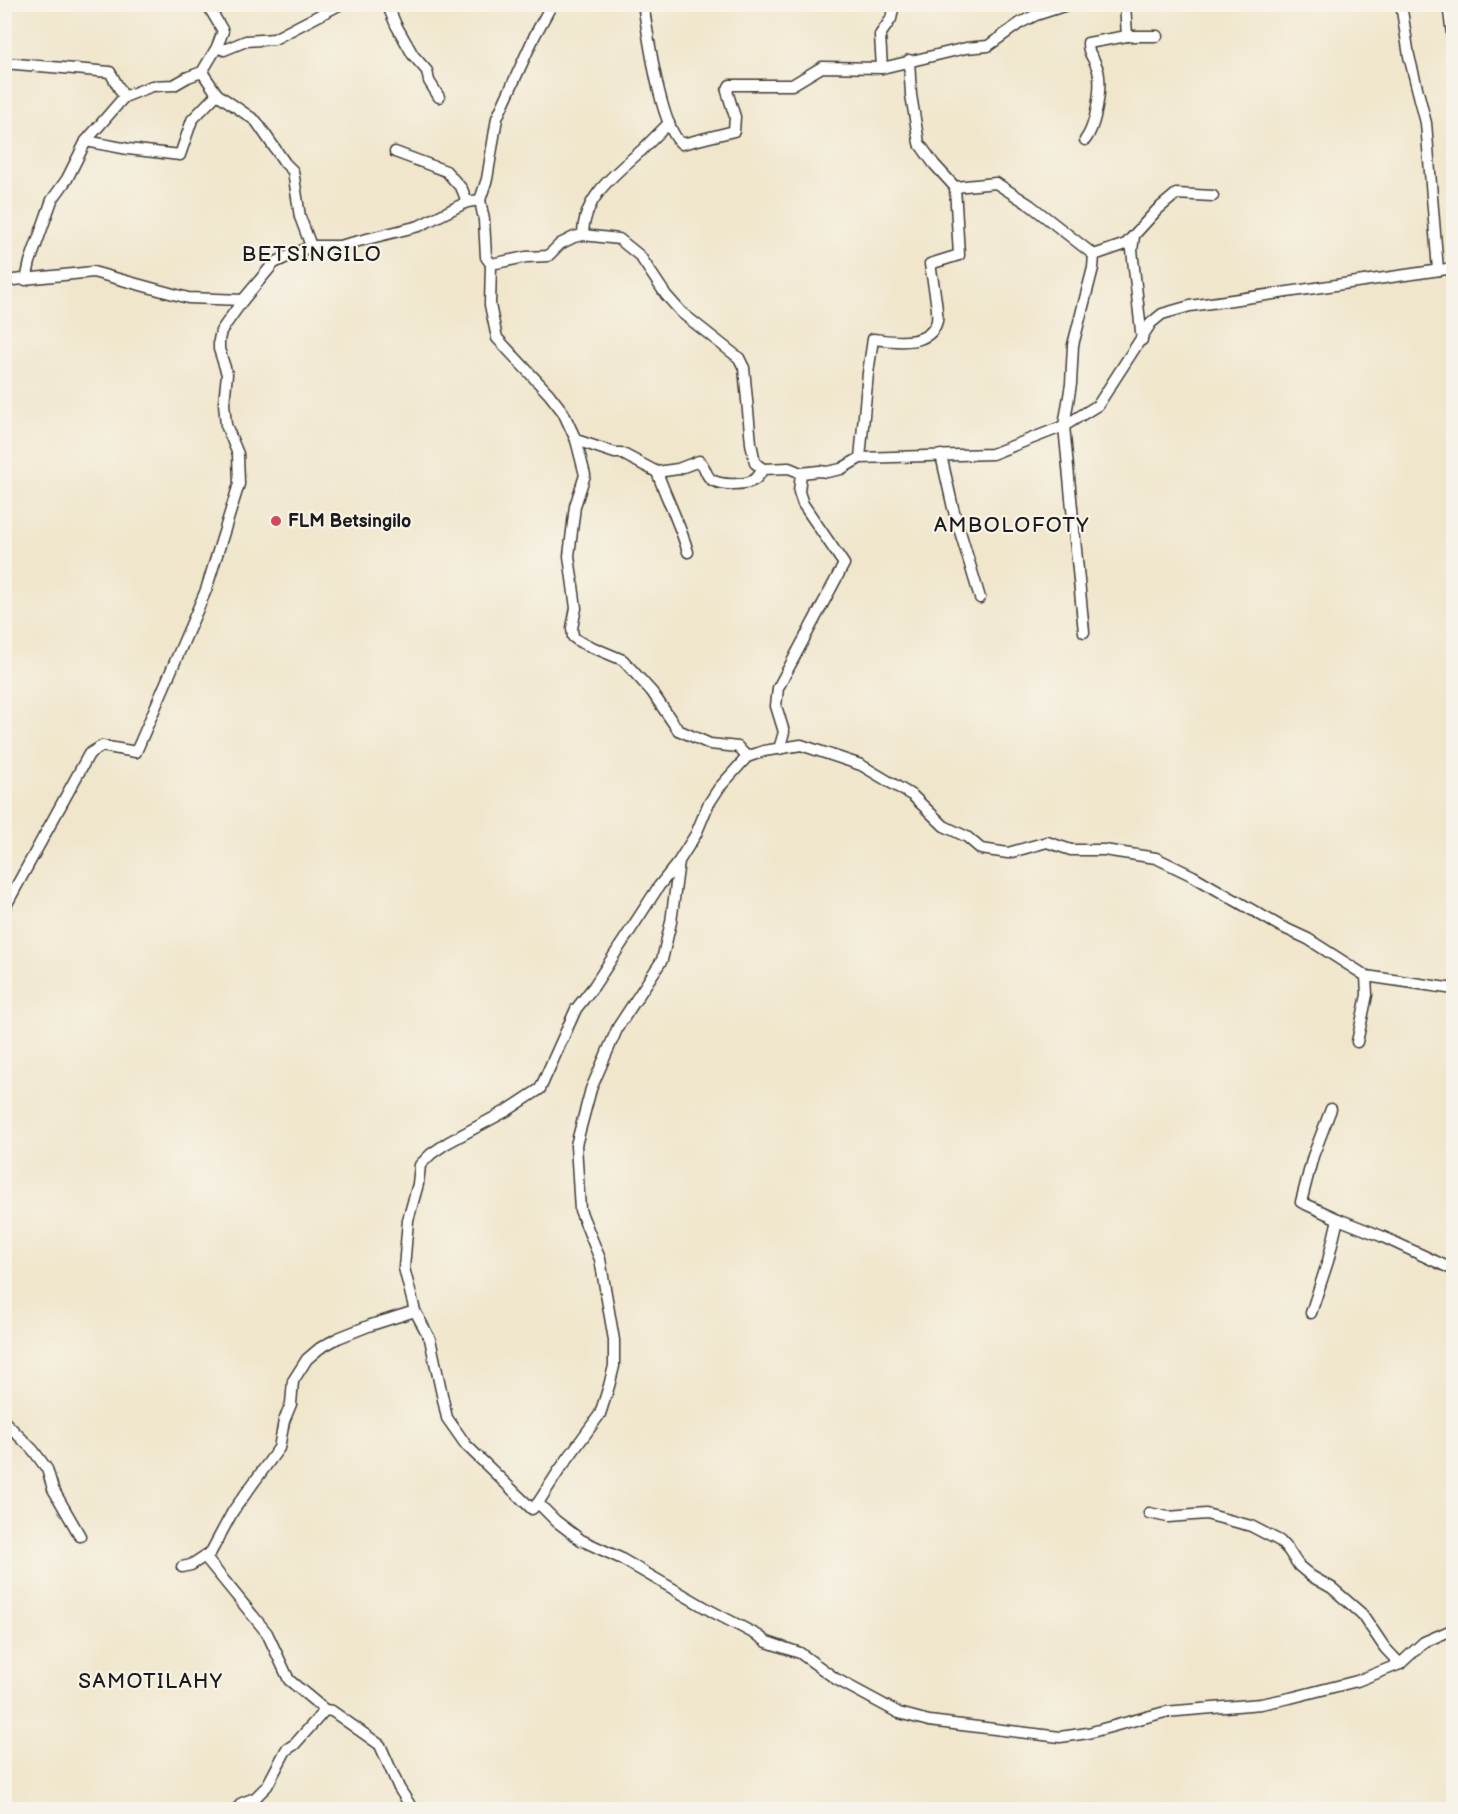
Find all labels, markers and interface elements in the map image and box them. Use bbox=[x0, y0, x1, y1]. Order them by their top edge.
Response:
district label: BETSINGILO bbox=[242, 242, 382, 267]
place label: FLM Betsingilo bbox=[288, 511, 411, 532]
district label: AMBOLOFOTY bbox=[934, 513, 1090, 538]
marker: FLM Betsingilo bbox=[269, 514, 283, 528]
district label: SAMOTILAHY bbox=[78, 1669, 224, 1694]

